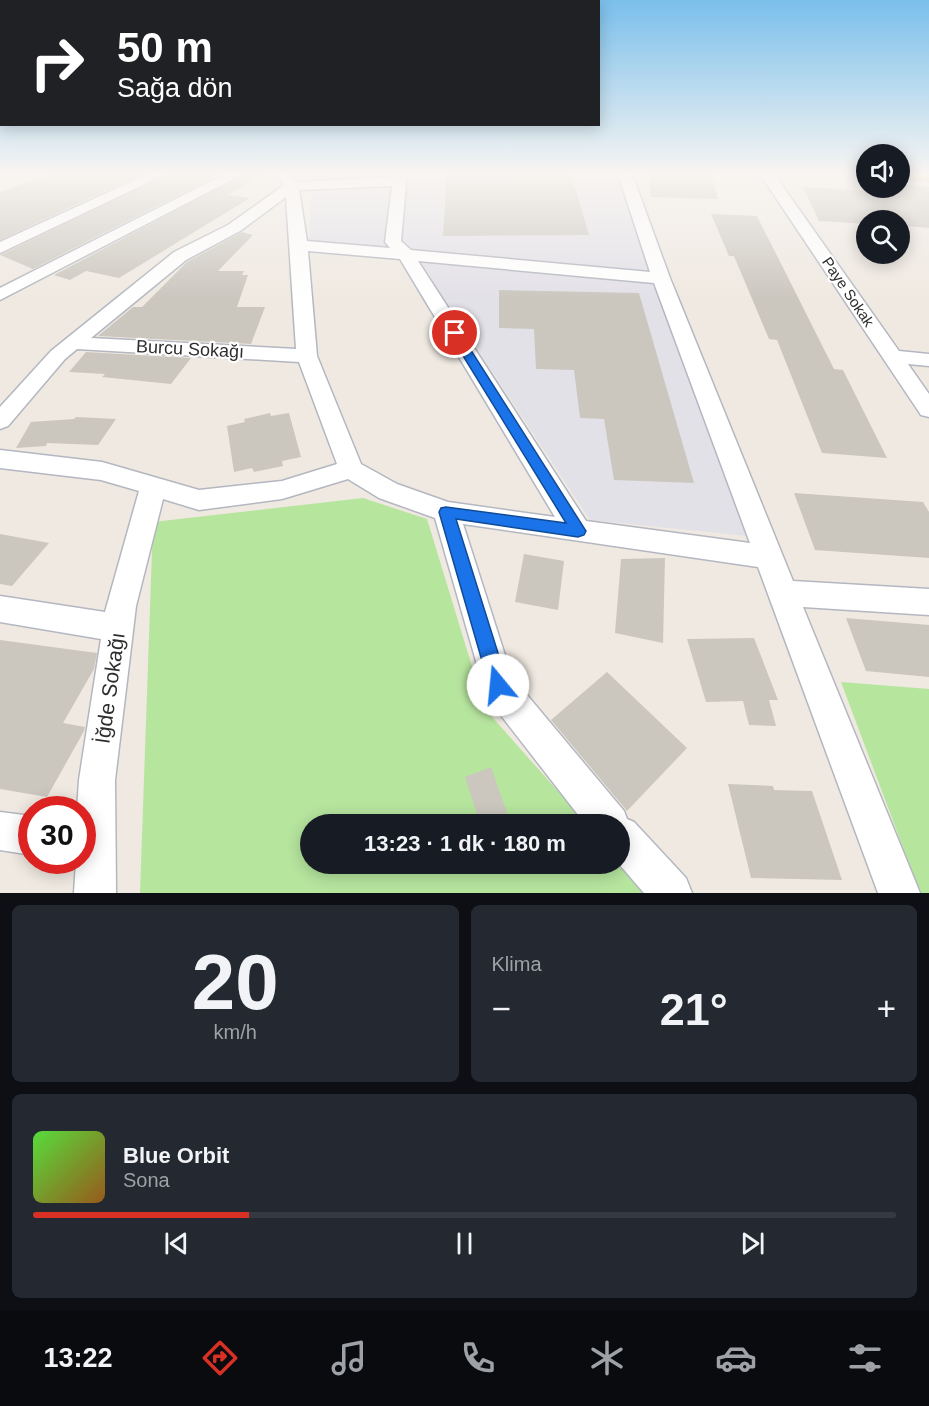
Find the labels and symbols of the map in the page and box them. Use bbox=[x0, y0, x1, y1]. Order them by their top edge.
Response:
street label: Paye Sokak bbox=[819, 254, 878, 330]
pin bbox=[429, 307, 480, 358]
street label: Burcu Sokağı bbox=[136, 336, 244, 362]
street label: İğde Sokağı bbox=[90, 631, 129, 745]
position arrow bbox=[466, 653, 530, 717]
speed limit sign: 30 bbox=[18, 796, 96, 874]

